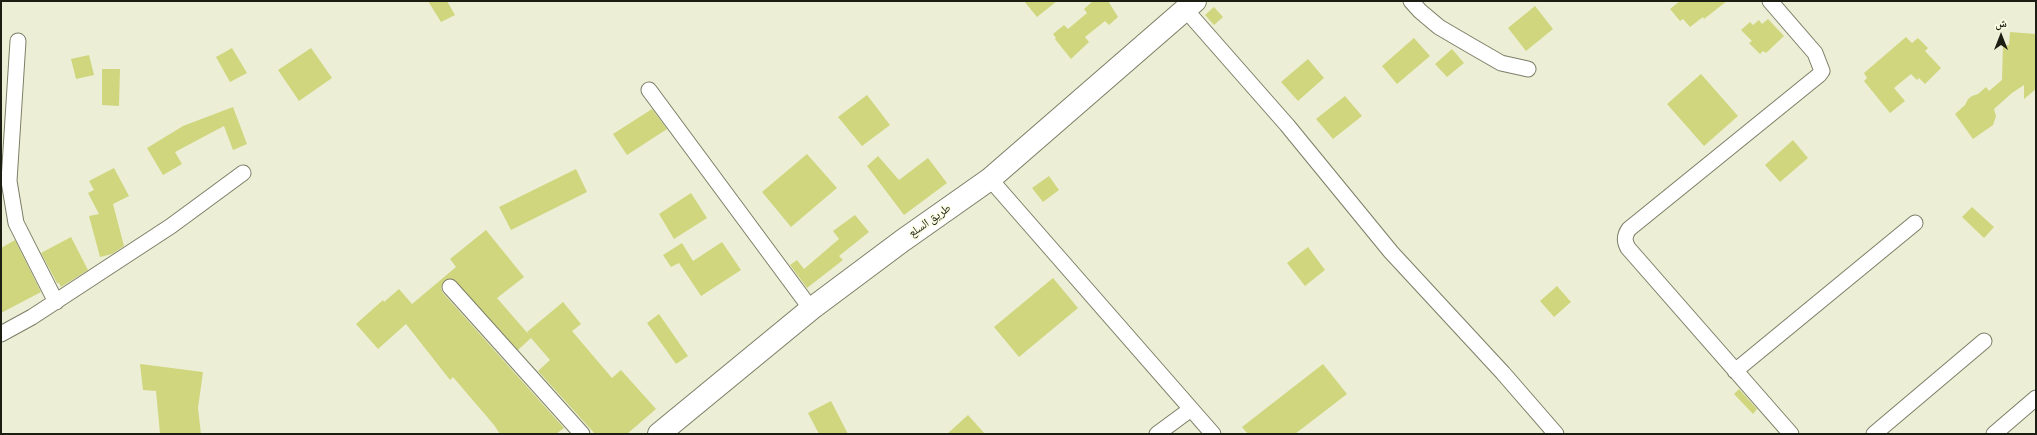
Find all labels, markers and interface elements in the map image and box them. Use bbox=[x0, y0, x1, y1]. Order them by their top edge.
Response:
north arrow bbox=[1981, 16, 2021, 56]
text: ش bbox=[1995, 17, 2007, 30]
street label: طريق السلع bbox=[906, 201, 954, 241]

